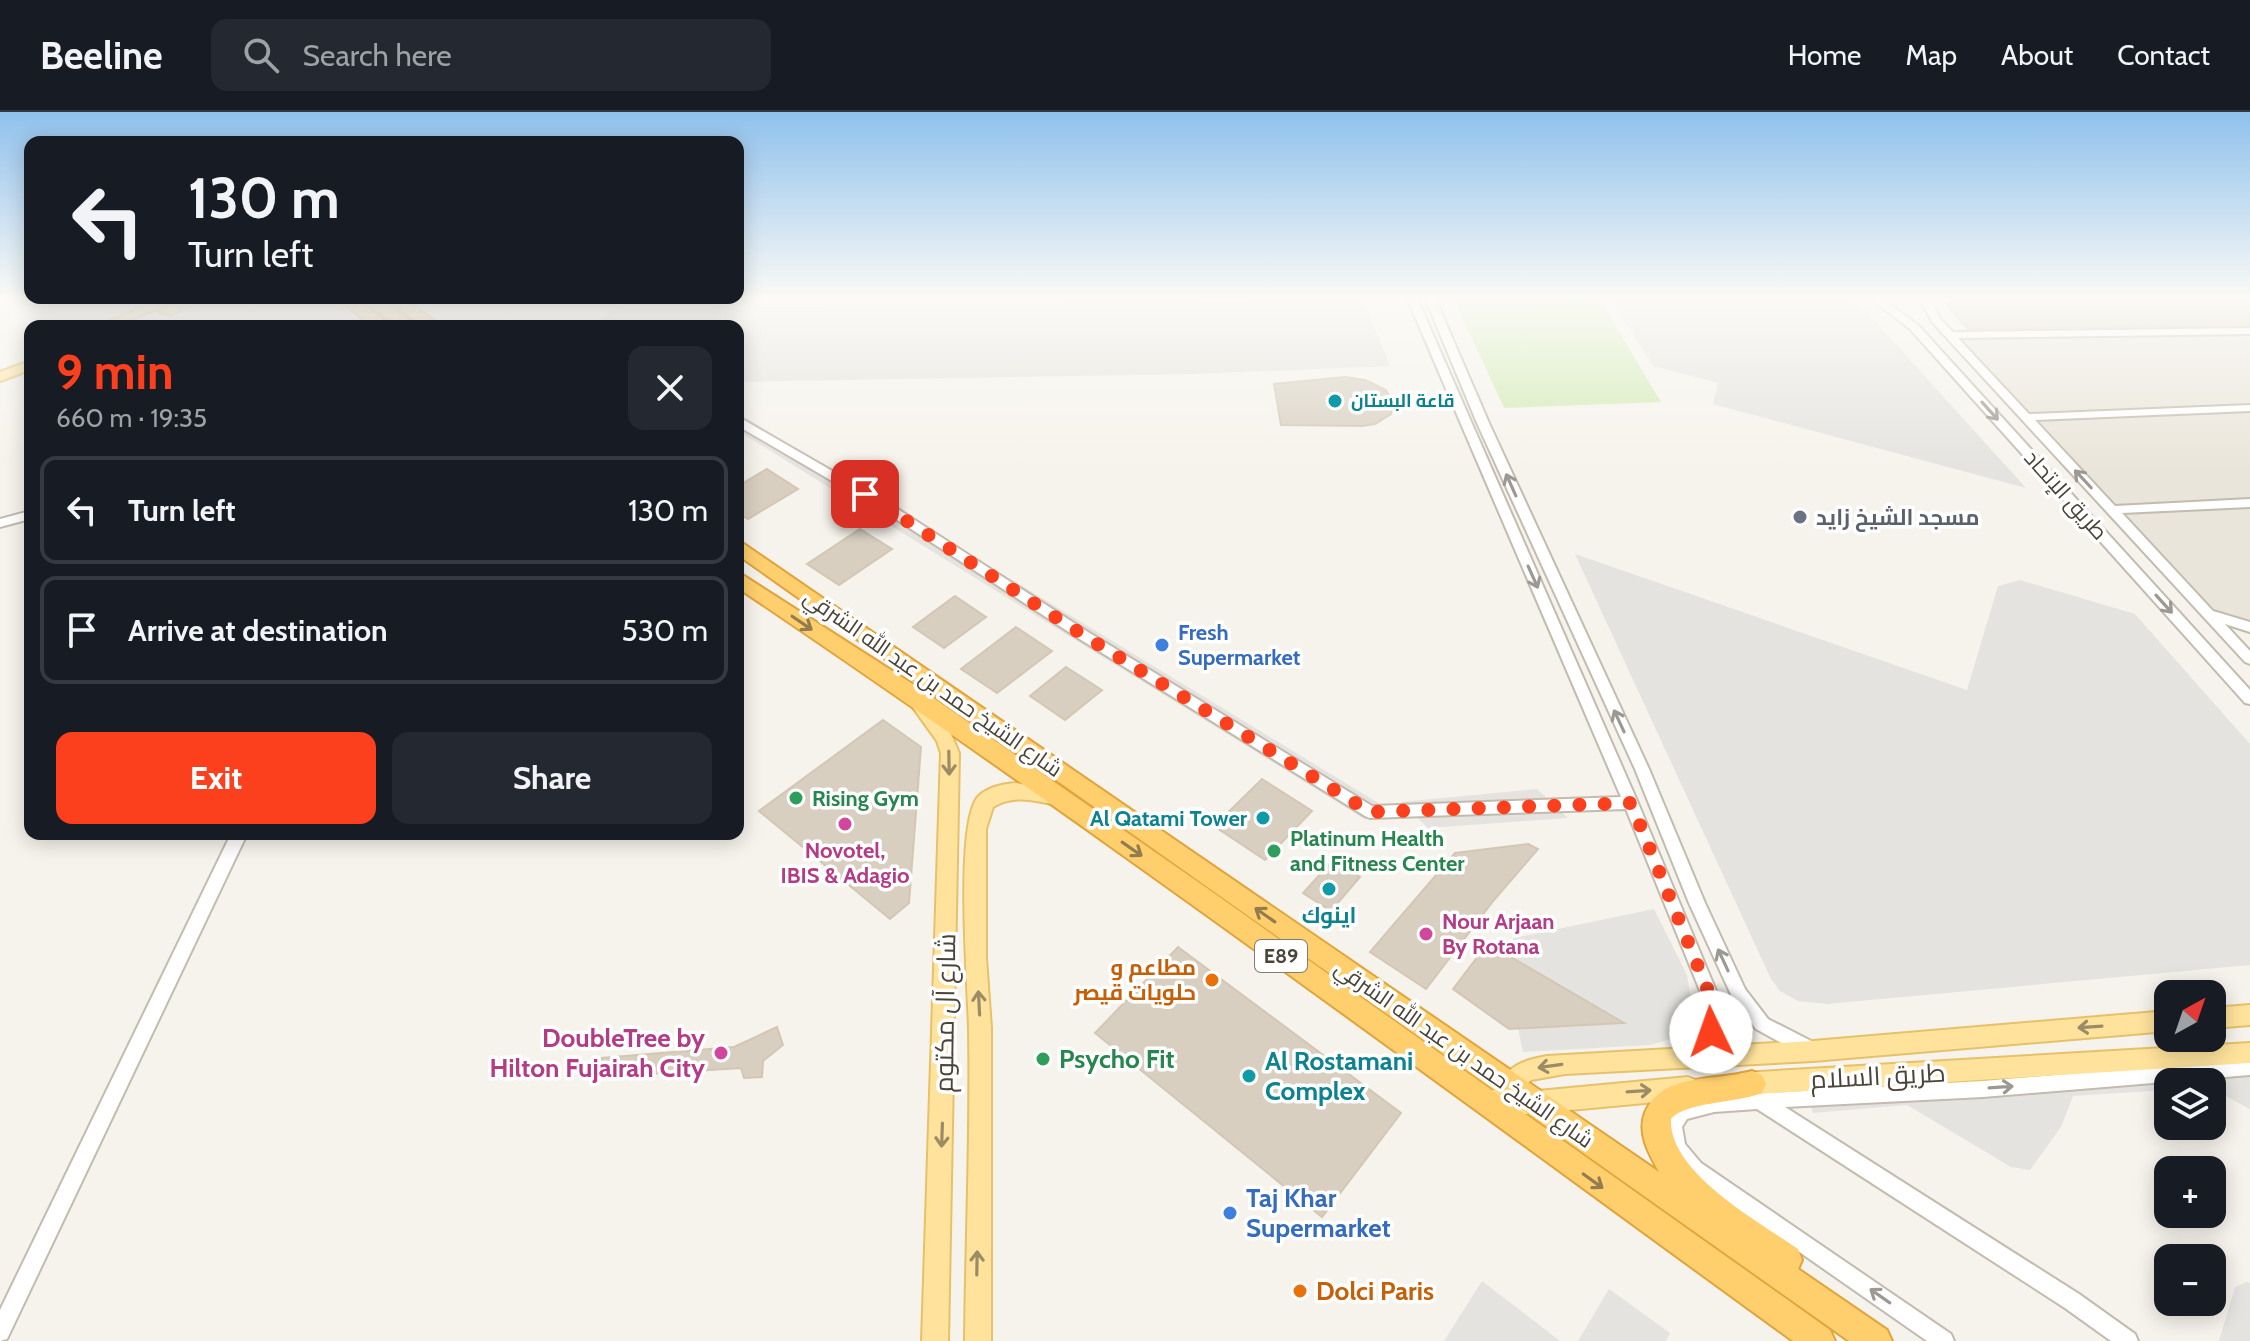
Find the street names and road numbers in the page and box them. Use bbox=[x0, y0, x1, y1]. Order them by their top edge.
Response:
street label: طريق اﻹتحاد bbox=[2018, 445, 2113, 546]
street label: شارع الشيخ حمد بن عبد الله الشرقي bbox=[797, 582, 1068, 785]
street label: شارع آل مكتوم bbox=[928, 933, 964, 1093]
road number: E89 bbox=[1255, 940, 1307, 972]
street label: شارع الشيخ حمد بن عبد الله الشرقي bbox=[1328, 953, 1599, 1156]
street label: طريق السلام bbox=[1810, 1056, 1947, 1098]

